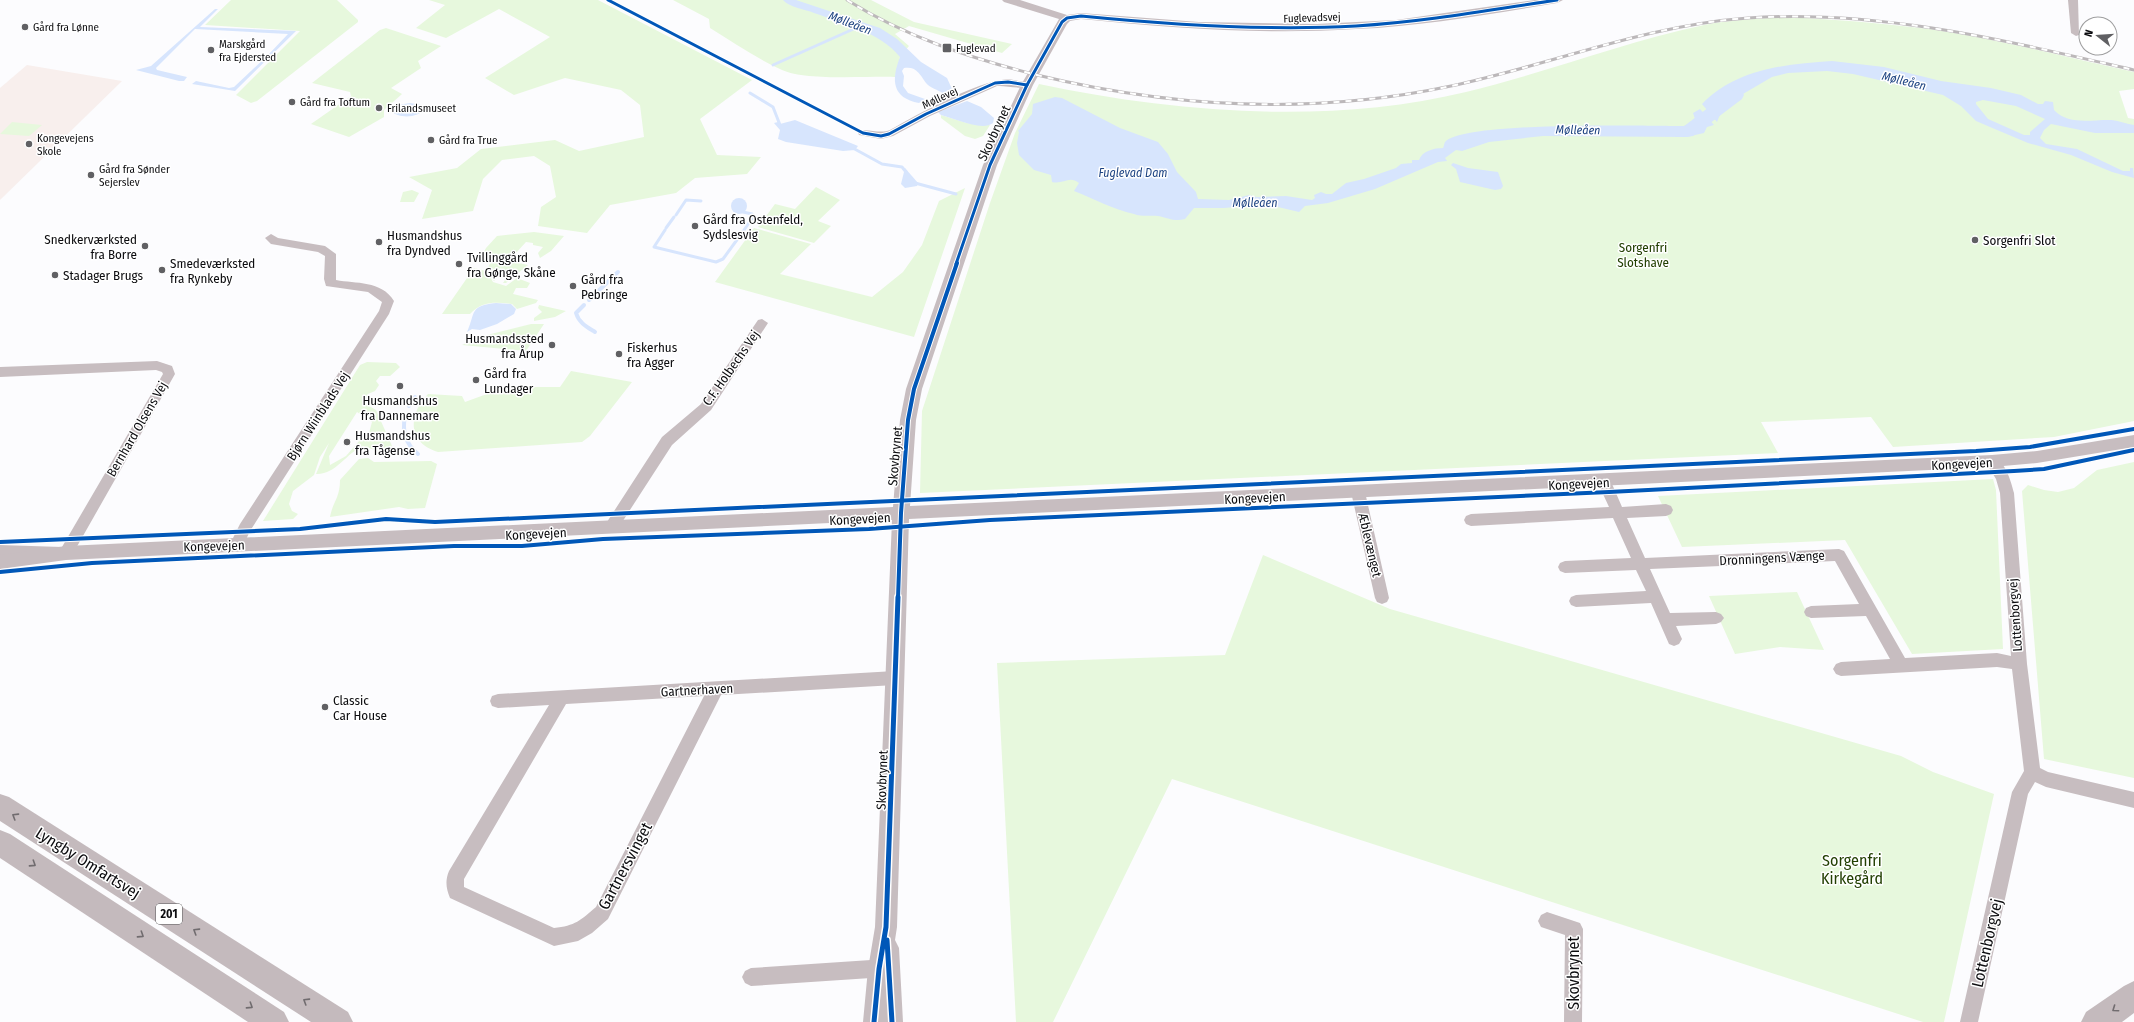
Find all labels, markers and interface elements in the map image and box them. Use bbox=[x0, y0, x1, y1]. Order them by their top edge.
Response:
water label: Mølleåen bbox=[827, 8, 873, 38]
street label: Fuglevadsvej bbox=[1283, 10, 1341, 25]
north arrow bbox=[2078, 16, 2118, 56]
place label: Gård fra Lønne bbox=[33, 21, 99, 34]
marker: Gård fra Lønne bbox=[20, 22, 30, 32]
text: N bbox=[2082, 28, 2096, 38]
place label: Marskgård fra Ejdersted bbox=[219, 38, 276, 64]
marker: Fuglevad bbox=[941, 42, 953, 54]
place label: Fuglevad bbox=[956, 42, 996, 55]
marker: Marskgård fra Ejdersted bbox=[206, 45, 216, 55]
water label: Mølleåen bbox=[1881, 69, 1927, 93]
street label: Møllevej bbox=[920, 84, 960, 112]
place label: Gård fra Toftum bbox=[300, 96, 370, 109]
marker: Gård fra Toftum bbox=[287, 97, 297, 107]
place label: Frilandsmuseet bbox=[387, 102, 456, 115]
street label: Skovbrynet bbox=[975, 102, 1014, 163]
marker: Frilandsmuseet bbox=[374, 103, 384, 113]
water label: Mølleåen bbox=[1555, 123, 1601, 137]
place label: Kongevejens Skole bbox=[37, 132, 94, 158]
place label: Gård fra True bbox=[439, 134, 497, 147]
marker: Gård fra True bbox=[426, 135, 436, 145]
marker: Kongevejens Skole bbox=[24, 139, 34, 149]
place label: Gård fra Sønder Sejerslev bbox=[99, 163, 170, 189]
water label: Fuglevad Dam bbox=[1098, 166, 1168, 180]
marker: Gård fra Sønder Sejerslev bbox=[86, 170, 96, 180]
water label: Mølleåen bbox=[1233, 196, 1277, 210]
place label: Gård fra Ostenfeld, Sydslesvig bbox=[703, 212, 803, 242]
marker: Gård fra Ostenfeld, Sydslesvig bbox=[690, 221, 700, 231]
place label: Husmandshus fra Dyndved bbox=[387, 228, 463, 258]
place label: Snedkerværksted fra Borre bbox=[44, 232, 137, 262]
place label: Sorgenfri Slot bbox=[1983, 233, 2056, 248]
marker: Sorgenfri Slot bbox=[1970, 235, 1980, 245]
marker: Husmandshus fra Dyndved bbox=[374, 237, 384, 247]
park label: Sorgenfri Slotshave bbox=[1617, 240, 1669, 270]
marker: Snedkerværksted fra Borre bbox=[140, 241, 150, 251]
place label: Tvillinggård fra Gønge, Skåne bbox=[467, 250, 556, 280]
place label: Smedeværksted fra Rynkeby bbox=[170, 256, 255, 286]
marker: Tvillinggård fra Gønge, Skåne bbox=[454, 259, 464, 269]
marker: Smedeværksted fra Rynkeby bbox=[157, 265, 167, 275]
place label: Stadager Brugs bbox=[63, 268, 144, 283]
marker: Stadager Brugs bbox=[50, 270, 60, 280]
place label: Gård fra Pebringe bbox=[581, 272, 628, 302]
marker: Gård fra Pebringe bbox=[568, 281, 578, 291]
street label: C.F. Holbechs Vej bbox=[700, 328, 762, 408]
place label: Husmandssted fra Årup bbox=[465, 331, 544, 361]
marker: Husmandssted fra Årup bbox=[547, 340, 557, 350]
place label: Fiskerhus fra Agger bbox=[627, 340, 678, 370]
marker: Fiskerhus fra Agger bbox=[614, 349, 624, 359]
place label: Gård fra Lundager bbox=[484, 366, 534, 396]
street label: Bjørn Wiinblads Vej bbox=[284, 369, 352, 463]
marker: Gård fra Lundager bbox=[471, 375, 481, 385]
street label: Bernhard Olsens Vej bbox=[104, 379, 170, 479]
marker: Husmandshus fra Dannemare bbox=[395, 381, 405, 391]
place label: Husmandshus fra Dannemare bbox=[361, 393, 439, 423]
street label: Skovbrynet bbox=[885, 425, 905, 486]
place label: Husmandshus fra Tågense bbox=[355, 428, 431, 458]
marker: Husmandshus fra Tågense bbox=[342, 437, 352, 447]
street label: Kongevejen bbox=[1931, 455, 1993, 473]
street label: Kongevejen bbox=[1548, 475, 1610, 493]
street label: Kongevejen bbox=[1224, 489, 1286, 507]
street label: Kongevejen bbox=[829, 510, 891, 528]
street label: Æblevænget bbox=[1355, 511, 1385, 579]
street label: Kongevejen bbox=[505, 525, 567, 543]
street label: Kongevejen bbox=[183, 537, 245, 555]
street label: Dronningens Vænge bbox=[1719, 548, 1825, 568]
street label: Lottenborgvej bbox=[2005, 578, 2025, 652]
street label: Gartnerhaven bbox=[660, 681, 734, 699]
place label: Classic Car House bbox=[333, 693, 387, 723]
marker: Classic Car House bbox=[320, 702, 330, 712]
street label: Skovbrynet bbox=[873, 749, 891, 810]
one-way arrow bbox=[12, 813, 19, 821]
street label: Gartnersvinget bbox=[594, 818, 656, 913]
street label: Lyngby Omfartsvej bbox=[32, 823, 144, 903]
park label: Sorgenfri Kirkegård bbox=[1821, 851, 1883, 888]
one-way arrow bbox=[29, 859, 36, 867]
street label: Lottenborgvej bbox=[1968, 897, 2006, 989]
road number: 201 bbox=[156, 904, 182, 924]
one-way arrow bbox=[193, 928, 200, 936]
one-way arrow bbox=[137, 930, 144, 937]
street label: Skovbrynet bbox=[1564, 935, 1583, 1010]
one-way arrow bbox=[303, 999, 310, 1006]
one-way arrow bbox=[246, 1002, 253, 1009]
one-way arrow bbox=[2112, 1004, 2119, 1012]

